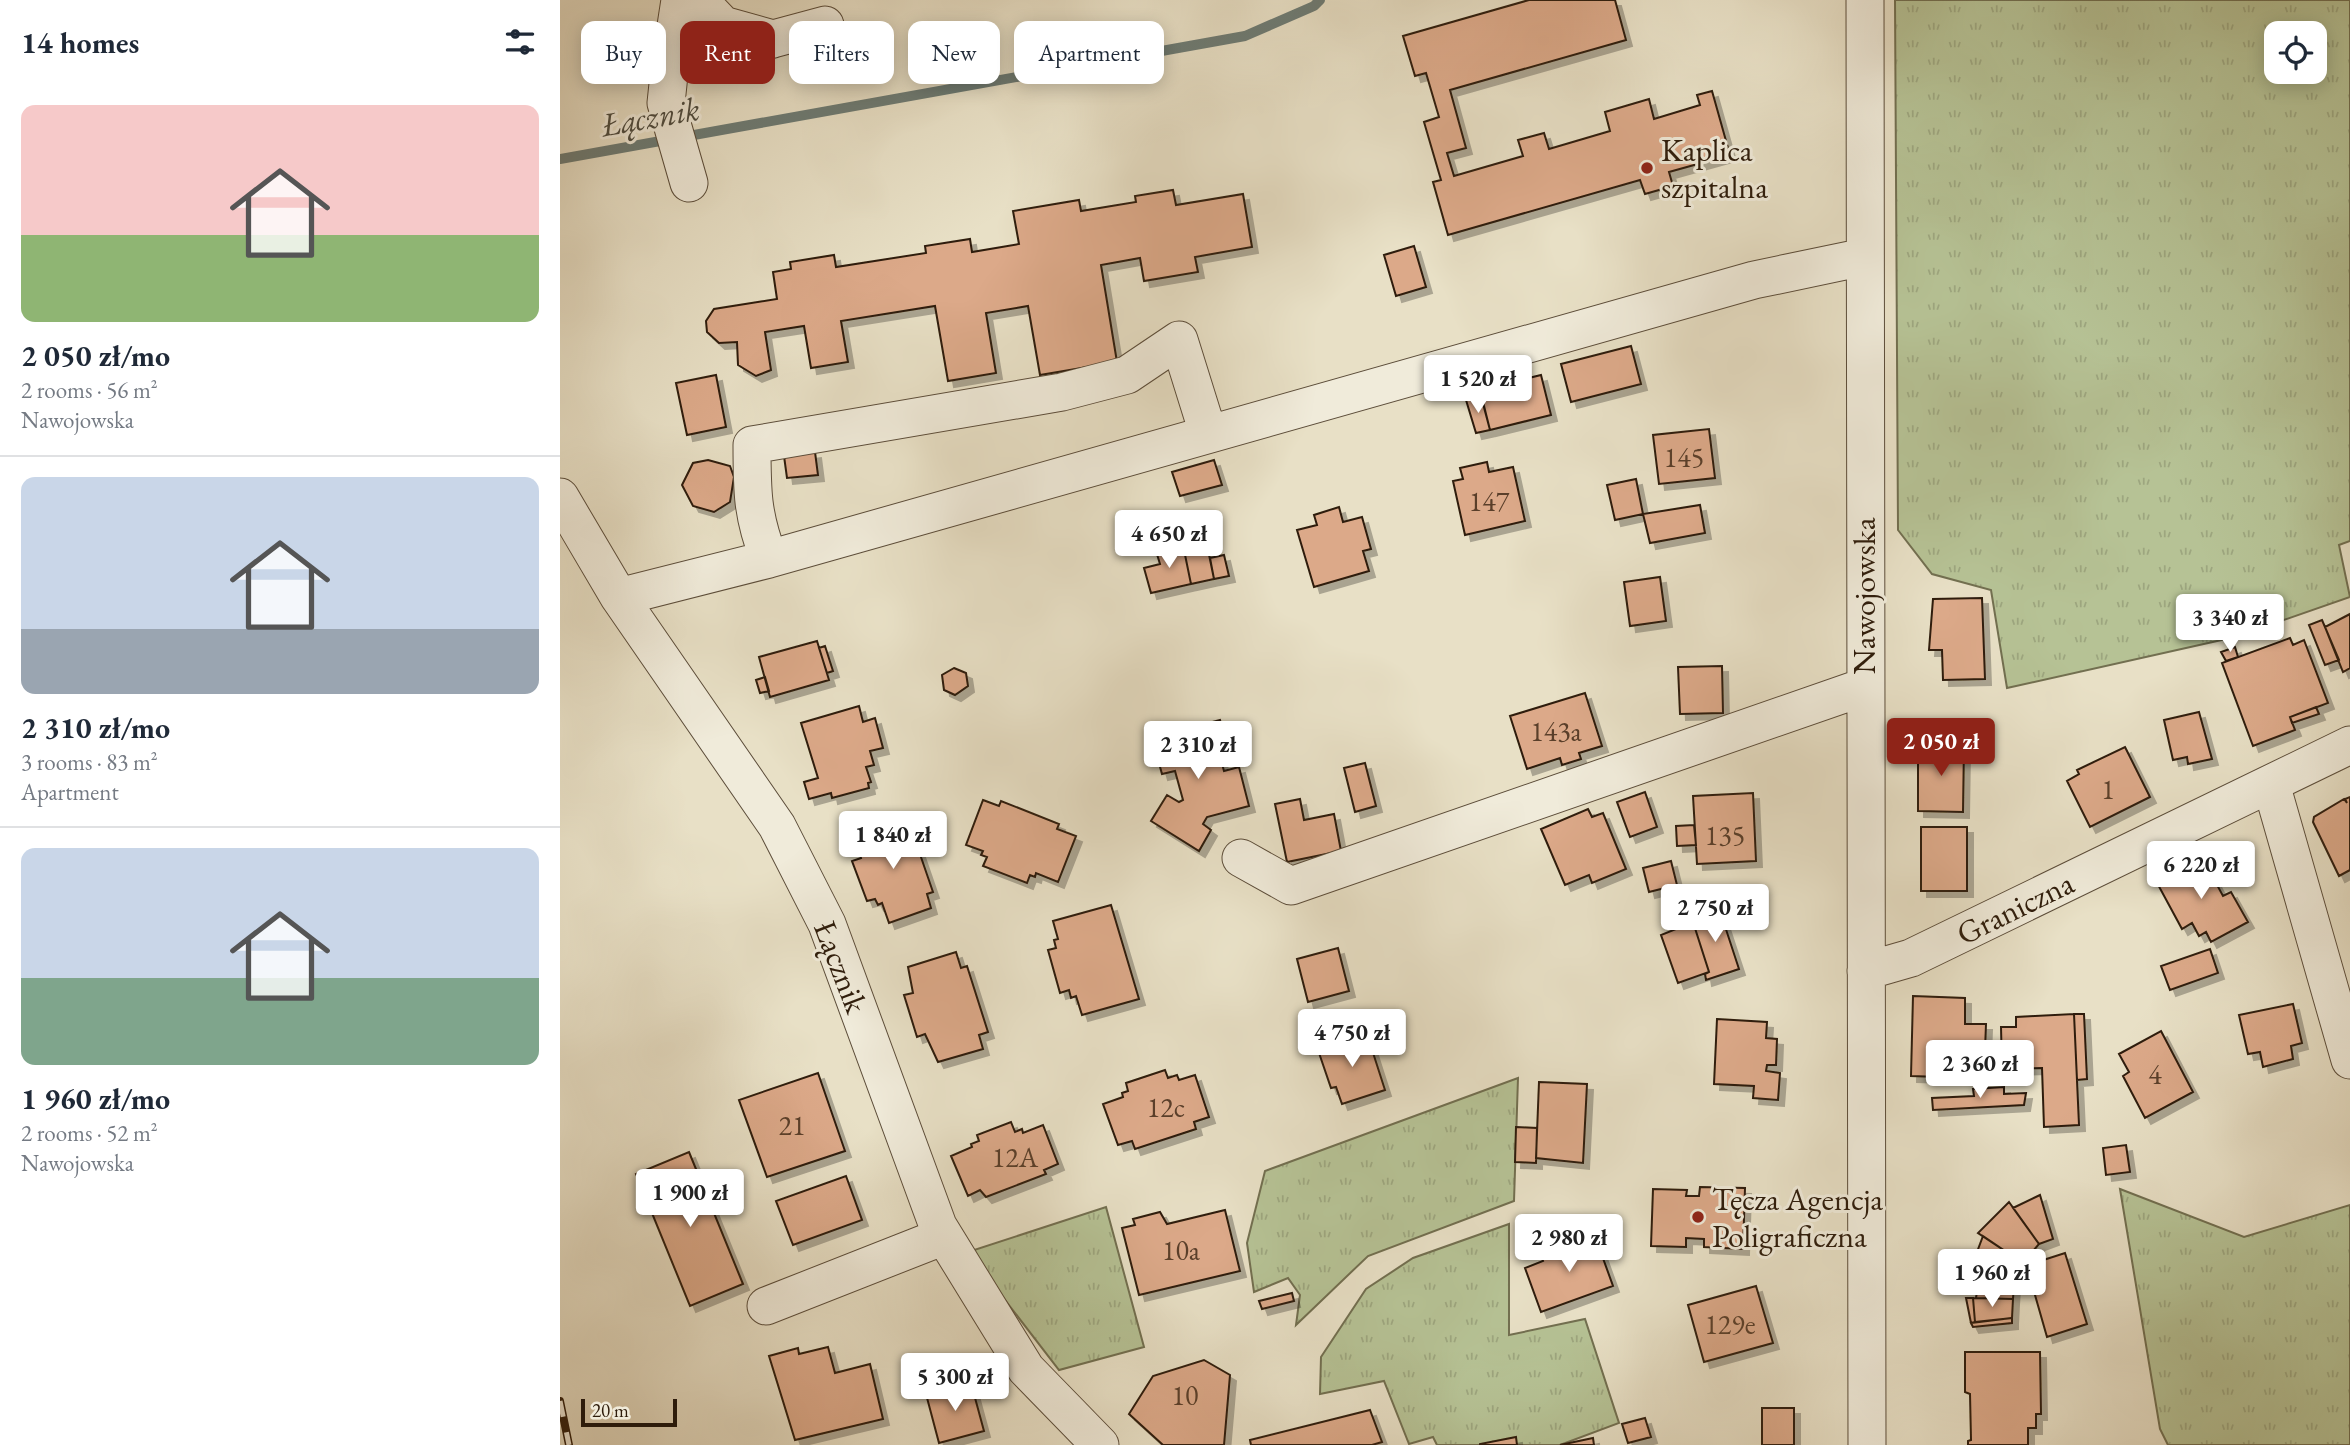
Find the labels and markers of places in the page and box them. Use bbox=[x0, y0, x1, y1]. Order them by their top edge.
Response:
place label: Kaplica szpitalna bbox=[1661, 129, 1768, 208]
marker: Kaplica szpitalna bbox=[1639, 160, 1655, 176]
pin: 1 520 zł bbox=[1406, 356, 1550, 415]
pin: 4 650 zł bbox=[1097, 510, 1241, 570]
pin: 3 340 zł bbox=[2158, 594, 2302, 654]
pin: 2 050 zł bbox=[1869, 718, 2013, 778]
pin: 2 310 zł bbox=[1126, 722, 1270, 781]
pin: 1 840 zł bbox=[821, 812, 965, 871]
pin: 6 220 zł bbox=[2129, 842, 2273, 901]
pin: 2 750 zł bbox=[1643, 884, 1787, 944]
pin: 4 750 zł bbox=[1280, 1010, 1424, 1069]
pin: 2 360 zł bbox=[1908, 1040, 2052, 1100]
pin: 1 900 zł bbox=[618, 1170, 762, 1229]
place label: Tęcza Agencja Poligraficzna bbox=[1712, 1178, 1883, 1257]
marker: Tęcza Agencja Poligraficzna bbox=[1690, 1209, 1706, 1225]
pin: 2 980 zł bbox=[1497, 1214, 1641, 1274]
pin: 1 960 zł bbox=[1920, 1250, 2064, 1309]
pin: 5 300 zł bbox=[883, 1354, 1027, 1413]

